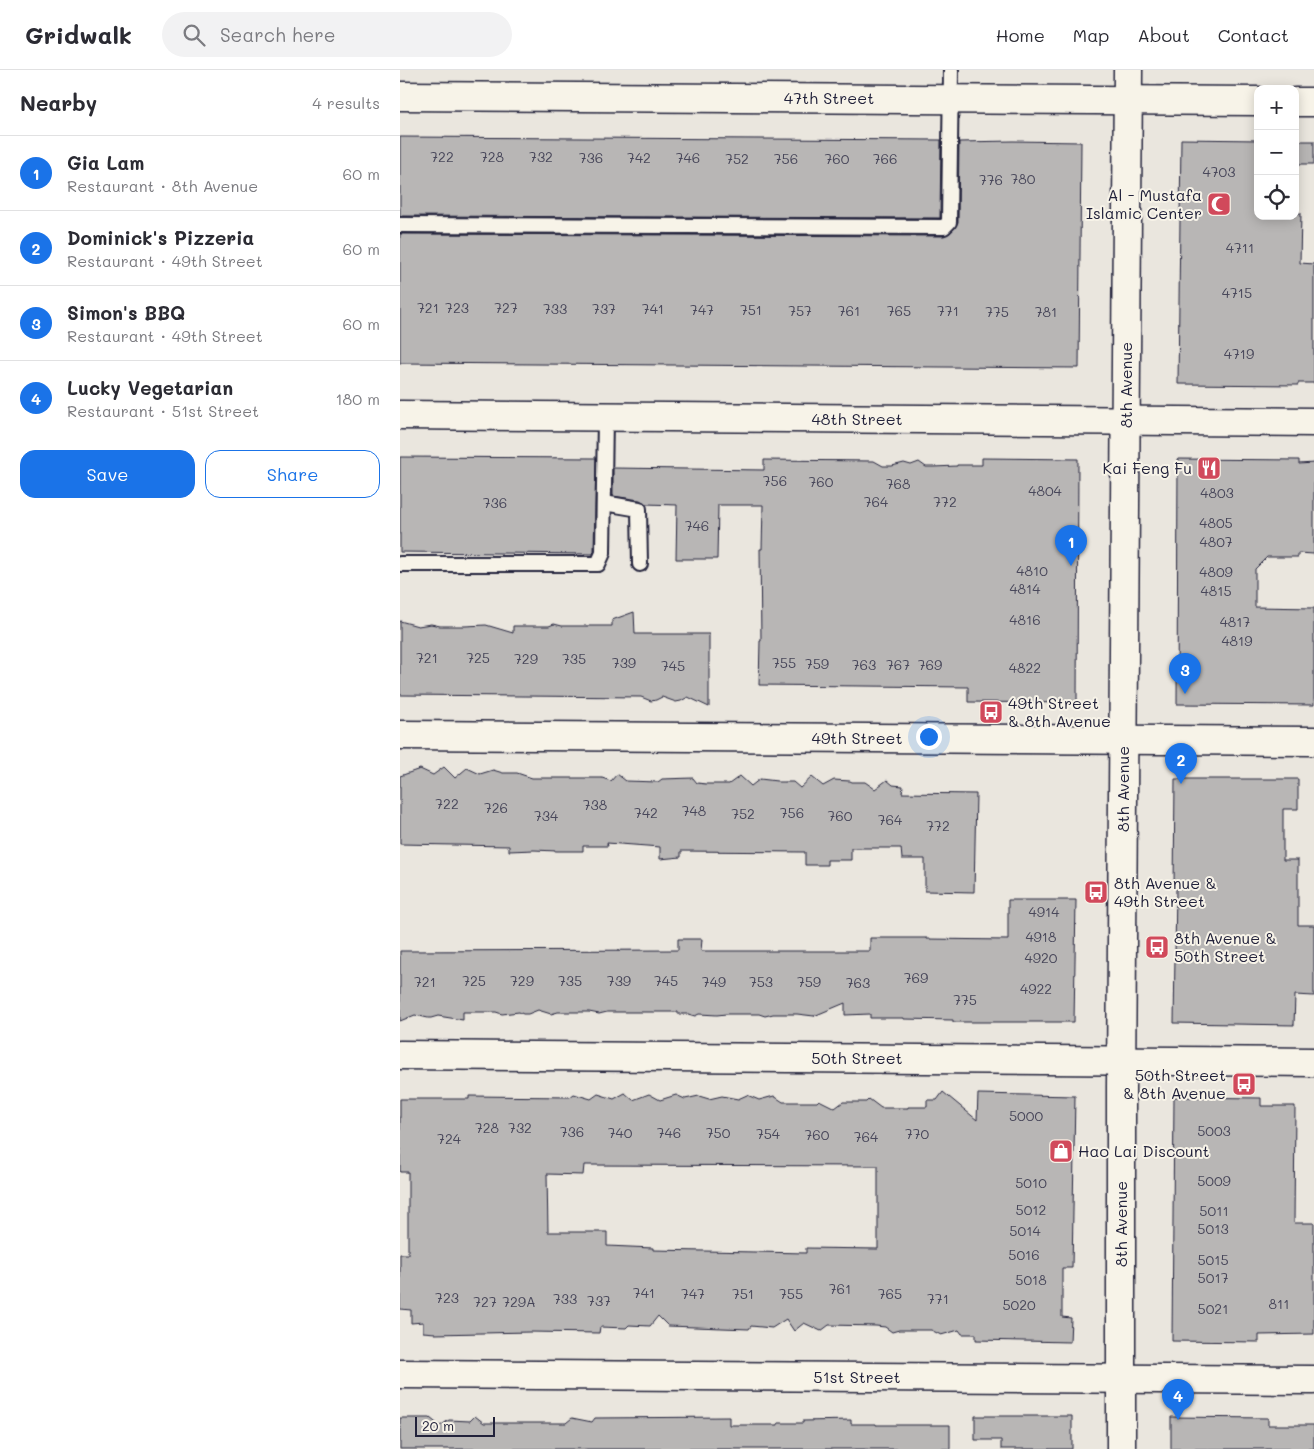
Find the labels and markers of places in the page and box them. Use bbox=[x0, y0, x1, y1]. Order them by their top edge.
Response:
place label: Al - Mustafa Islamic Center bbox=[1086, 184, 1202, 223]
mosque icon: Al - Mustafa Islamic Center bbox=[1206, 191, 1232, 217]
restaurant icon: Kai Feng Fu bbox=[1196, 455, 1222, 481]
place label: Kai Feng Fu bbox=[1102, 457, 1192, 478]
pin: 1 bbox=[1055, 525, 1087, 566]
pin: 3 bbox=[1169, 653, 1201, 694]
place label: 49th Street & 8th Avenue bbox=[1008, 692, 1111, 731]
bus stop icon: 49th Street & 8th Avenue bbox=[978, 699, 1004, 725]
pin: 2 bbox=[1165, 743, 1197, 784]
place label: 8th Avenue & 49th Street bbox=[1114, 872, 1217, 911]
bus stop icon: 8th Avenue & 49th Street bbox=[1083, 879, 1109, 905]
place label: 8th Avenue & 50th Street bbox=[1174, 927, 1277, 966]
bus stop icon: 8th Avenue & 50th Street bbox=[1144, 934, 1170, 960]
place label: 50th Street & 8th Avenue bbox=[1123, 1064, 1226, 1103]
bus stop icon: 50th Street & 8th Avenue bbox=[1231, 1071, 1257, 1097]
shop icon: Hao Lai Discount bbox=[1048, 1138, 1074, 1164]
place label: Hao Lai Discount bbox=[1078, 1140, 1210, 1161]
pin: 4 bbox=[1162, 1379, 1194, 1420]

